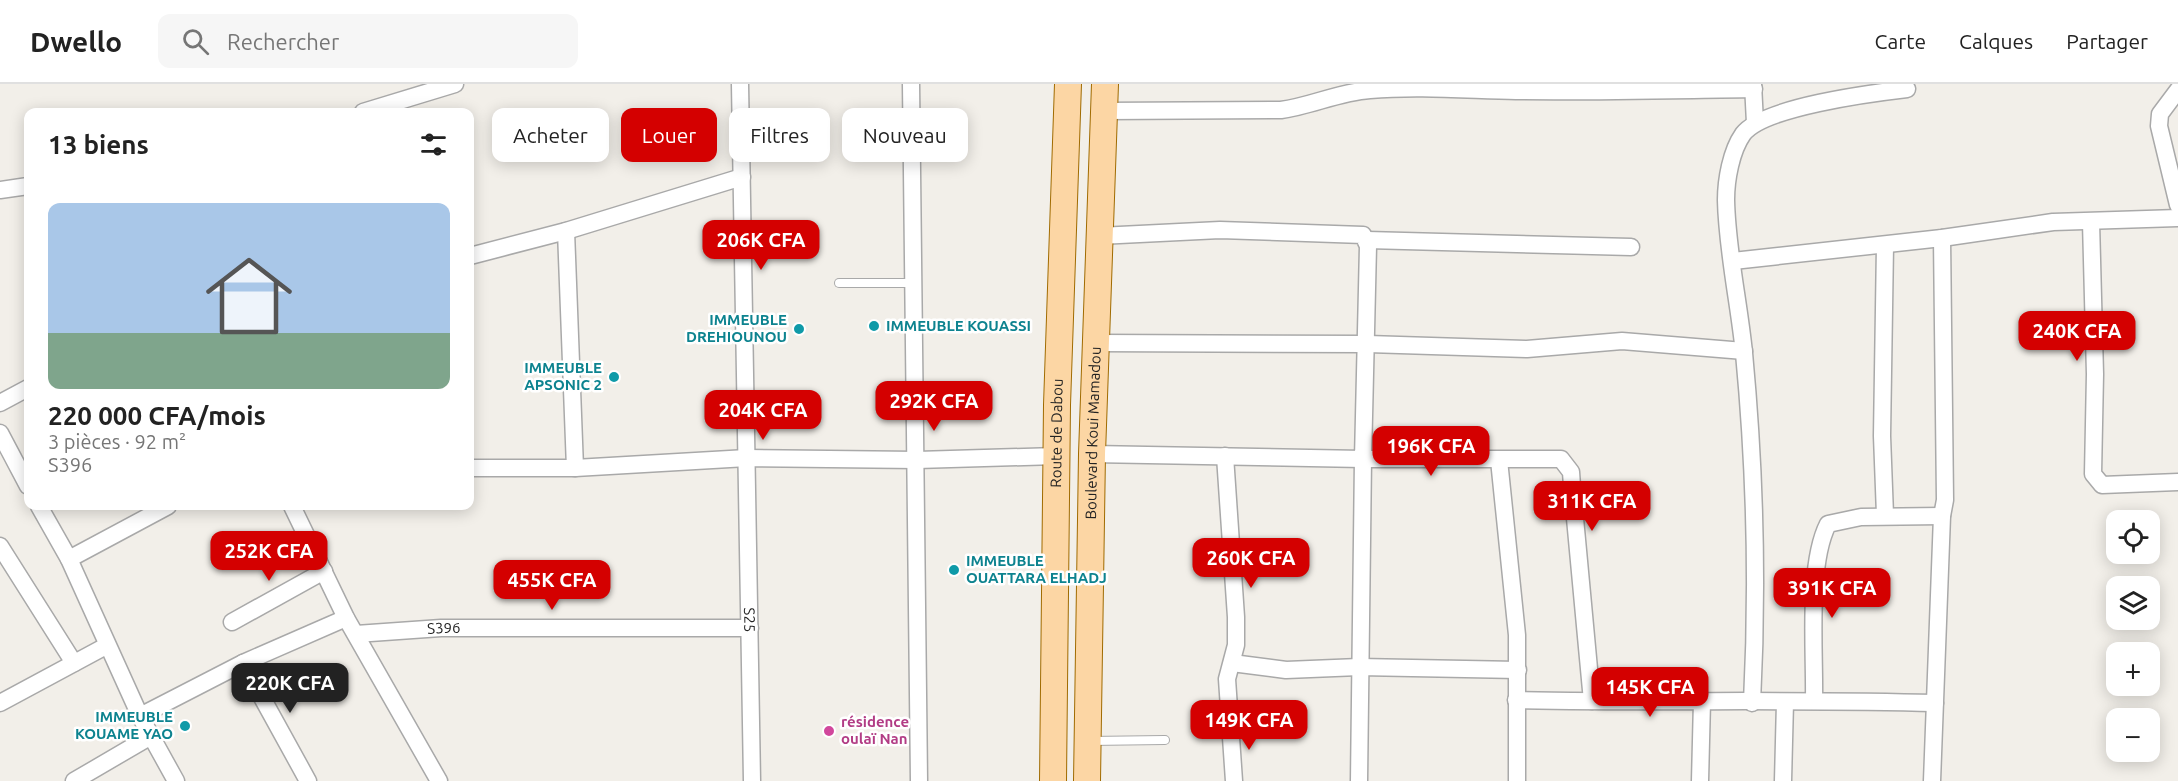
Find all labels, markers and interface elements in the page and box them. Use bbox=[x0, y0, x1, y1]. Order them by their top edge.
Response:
search box bbox=[158, 14, 578, 68]
icon: search bbox=[179, 25, 212, 58]
text: Dwello bbox=[30, 26, 122, 57]
text: Rechercher bbox=[227, 29, 339, 54]
text: Carte bbox=[1875, 29, 1926, 53]
text: Calques bbox=[1959, 29, 2033, 53]
text: Partager bbox=[2066, 29, 2148, 53]
chip: Acheter bbox=[492, 108, 609, 162]
chip: Louer bbox=[621, 108, 717, 162]
chip: Filtres bbox=[729, 108, 830, 162]
chip: Nouveau bbox=[842, 108, 968, 162]
icon: filters bbox=[417, 128, 450, 161]
text: 13 biens bbox=[48, 130, 149, 159]
pin: 206K CFA bbox=[699, 220, 823, 271]
text: 206K CFA bbox=[716, 228, 806, 251]
icon: home bbox=[195, 242, 303, 350]
place label: IMMEUBLE DREHIOUNOU bbox=[686, 311, 787, 345]
pin: 240K CFA bbox=[2015, 311, 2139, 362]
place label: IMMEUBLE KOUASSI bbox=[886, 317, 1031, 334]
marker: IMMEUBLE KOUASSI bbox=[867, 319, 881, 333]
text: 240K CFA bbox=[2032, 319, 2122, 342]
marker: IMMEUBLE DREHIOUNOU bbox=[792, 322, 806, 336]
street label: Boulevard Koui Mamadou bbox=[1082, 346, 1104, 520]
place label: IMMEUBLE APSONIC 2 bbox=[524, 359, 602, 393]
marker: IMMEUBLE APSONIC 2 bbox=[607, 370, 621, 384]
street label: Route de Dabou bbox=[1047, 378, 1066, 488]
pin: 292K CFA bbox=[872, 381, 996, 432]
text: 292K CFA bbox=[889, 389, 979, 412]
pin: 204K CFA bbox=[701, 390, 825, 441]
text: 204K CFA bbox=[718, 398, 808, 421]
text: 220 000 CFA/mois bbox=[48, 401, 266, 430]
pin: 196K CFA bbox=[1369, 426, 1493, 477]
text: 3 pièces · 92 m² bbox=[48, 430, 186, 453]
text: 196K CFA bbox=[1386, 434, 1476, 457]
text: S396 bbox=[48, 453, 92, 476]
pin: 311K CFA bbox=[1530, 481, 1654, 532]
text: 311K CFA bbox=[1547, 489, 1637, 512]
map controls bbox=[2106, 510, 2160, 762]
button: locate bbox=[2106, 510, 2160, 564]
pin: 252K CFA bbox=[207, 531, 331, 582]
pin: 260K CFA bbox=[1189, 538, 1313, 589]
text: 252K CFA bbox=[224, 539, 314, 562]
text: 260K CFA bbox=[1206, 546, 1296, 569]
place label: IMMEUBLE OUATTARA ELHADJ bbox=[966, 552, 1107, 586]
pin: 455K CFA bbox=[490, 560, 614, 611]
marker: IMMEUBLE OUATTARA ELHADJ bbox=[947, 563, 961, 577]
text: 455K CFA bbox=[507, 568, 597, 591]
pin: 391K CFA bbox=[1770, 568, 1894, 619]
text: 391K CFA bbox=[1787, 576, 1877, 599]
button: layers bbox=[2106, 576, 2160, 630]
street label: S25 bbox=[741, 607, 758, 632]
street label: S396 bbox=[427, 619, 460, 637]
button: + bbox=[2106, 642, 2160, 696]
pin: 220K CFA bbox=[228, 663, 352, 714]
pin: 145K CFA bbox=[1588, 667, 1712, 718]
text: 220K CFA bbox=[245, 671, 335, 694]
text: 145K CFA bbox=[1605, 675, 1695, 698]
pin: 149K CFA bbox=[1187, 700, 1311, 751]
place label: IMMEUBLE KOUAME YAO bbox=[75, 708, 173, 742]
text: 149K CFA bbox=[1204, 708, 1294, 731]
button: − bbox=[2106, 708, 2160, 762]
place label: résidence oulaï Nan bbox=[841, 713, 909, 747]
marker: IMMEUBLE KOUAME YAO bbox=[178, 719, 192, 733]
marker: résidence oulaï Nan bbox=[822, 724, 836, 738]

